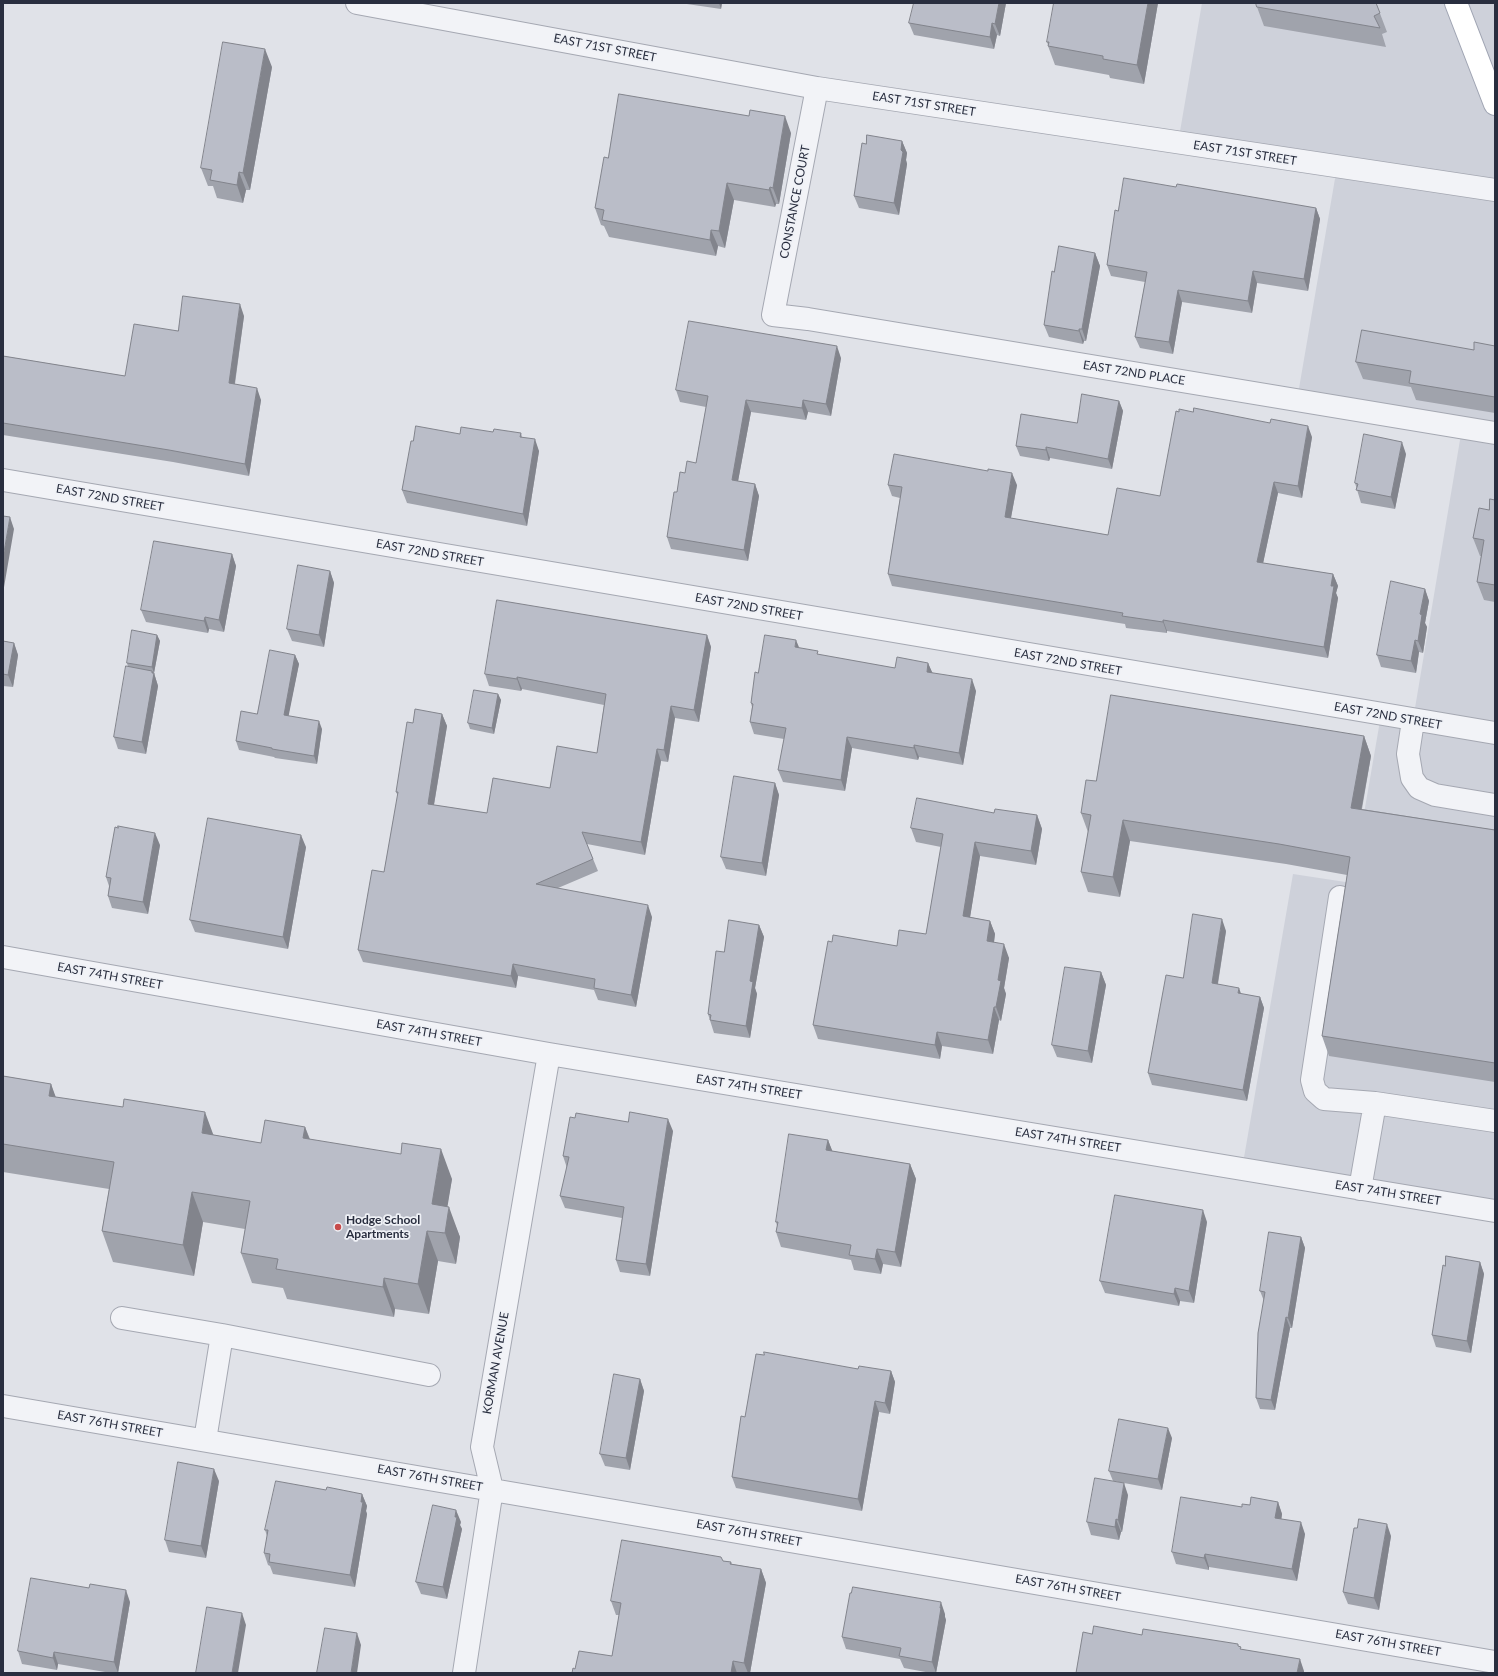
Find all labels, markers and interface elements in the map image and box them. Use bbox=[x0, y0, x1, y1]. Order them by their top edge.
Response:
street label: EAST 71ST STREET bbox=[552, 31, 658, 65]
street label: EAST 71ST STREET bbox=[871, 89, 977, 119]
street label: EAST 71ST STREET bbox=[1192, 138, 1298, 168]
street label: CONSTANCE COURT bbox=[777, 144, 813, 260]
street label: EAST 72ND PLACE bbox=[1082, 358, 1186, 388]
street label: EAST 72ND STREET bbox=[55, 481, 165, 515]
street label: EAST 72ND STREET bbox=[375, 536, 485, 570]
street label: EAST 72ND STREET bbox=[694, 590, 804, 624]
street label: EAST 72ND STREET bbox=[1013, 645, 1123, 679]
street label: EAST 72ND STREET bbox=[1333, 699, 1443, 733]
street label: EAST 74TH STREET bbox=[56, 960, 164, 992]
street label: EAST 74TH STREET bbox=[375, 1017, 483, 1049]
street label: EAST 74TH STREET bbox=[695, 1072, 803, 1102]
street label: EAST 74TH STREET bbox=[1014, 1125, 1122, 1155]
street label: EAST 74TH STREET bbox=[1334, 1178, 1442, 1208]
place label: Hodge School Apartments bbox=[346, 1213, 420, 1241]
marker: Hodge School Apartments bbox=[333, 1222, 343, 1232]
street label: KORMAN AVENUE bbox=[480, 1311, 512, 1415]
street label: EAST 76TH STREET bbox=[56, 1408, 164, 1440]
street label: EAST 76TH STREET bbox=[376, 1462, 484, 1494]
street label: EAST 76TH STREET bbox=[695, 1517, 803, 1549]
street label: EAST 76TH STREET bbox=[1014, 1572, 1122, 1604]
street label: EAST 76TH STREET bbox=[1334, 1627, 1442, 1659]

